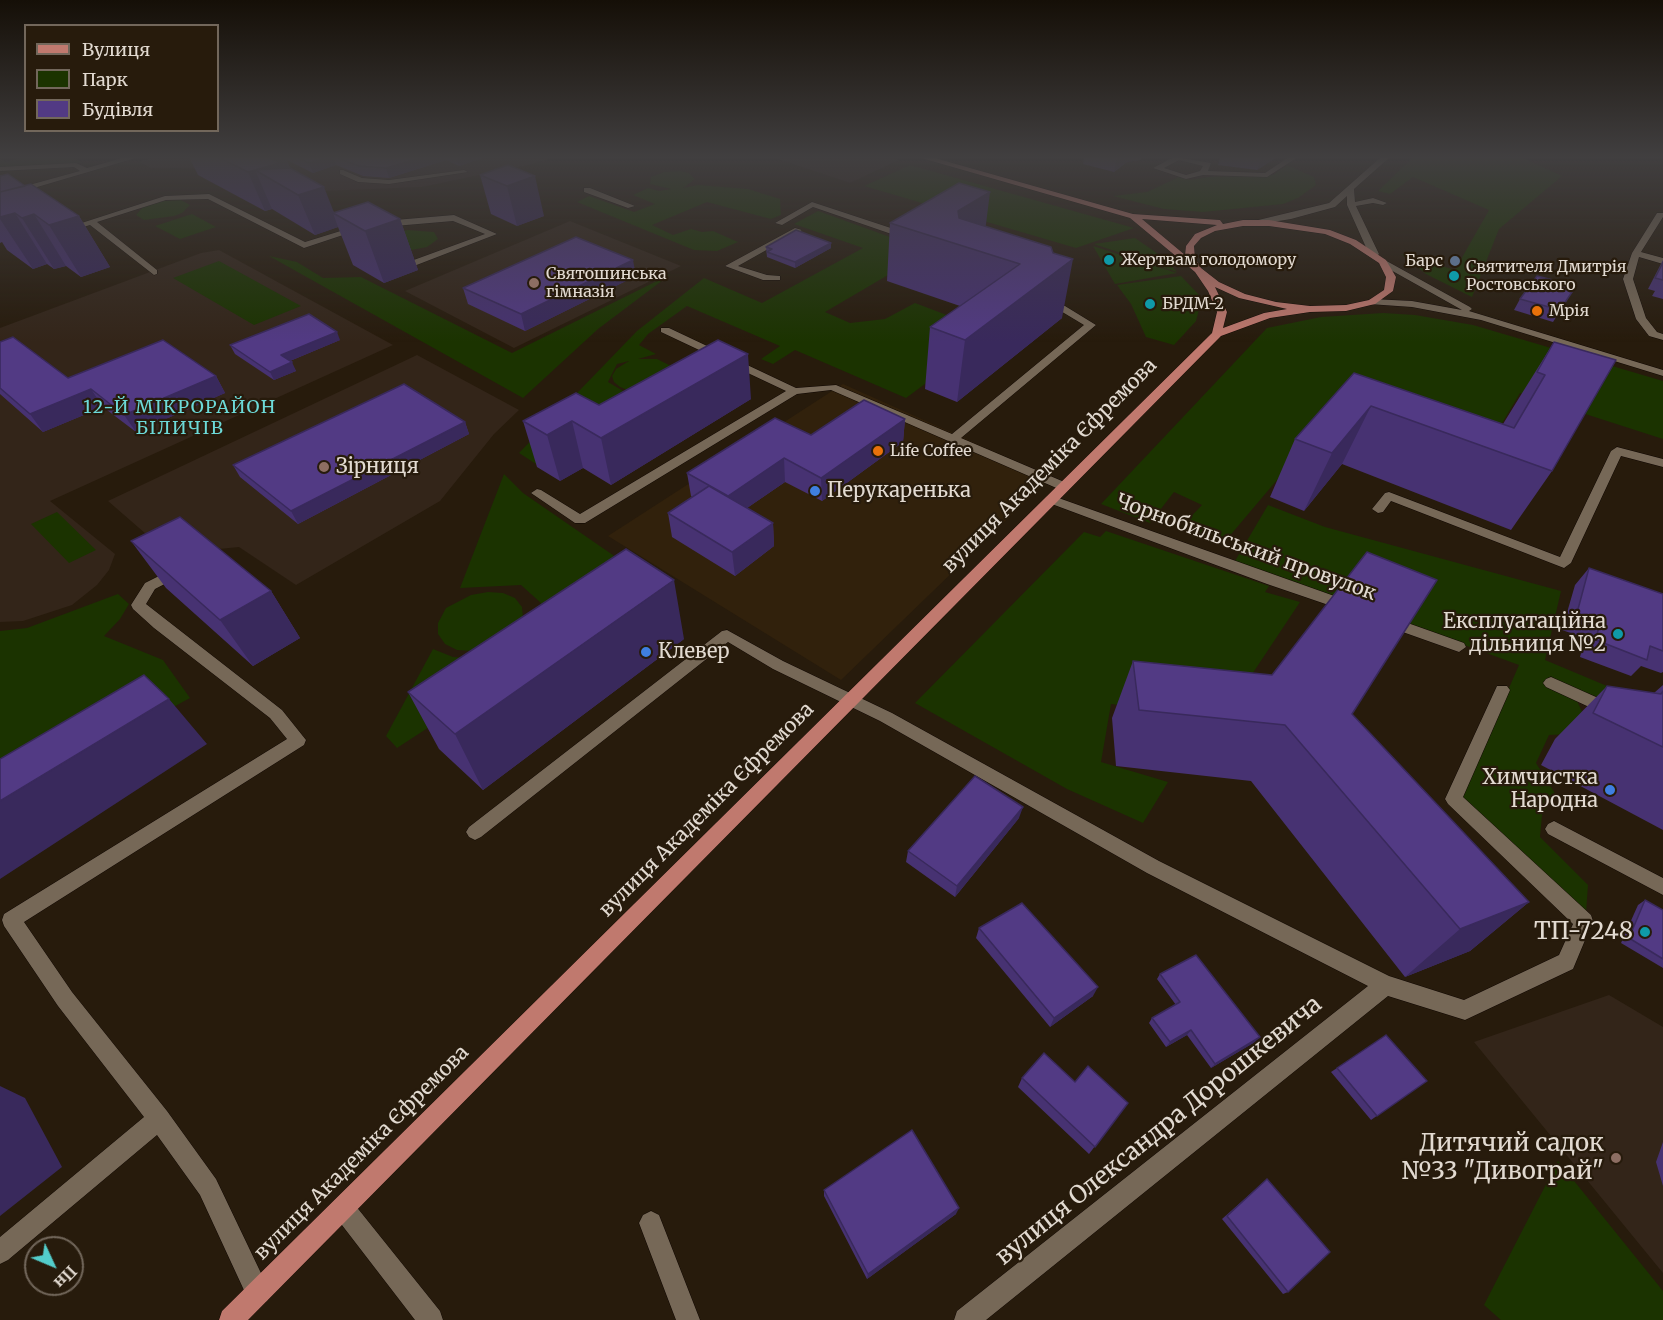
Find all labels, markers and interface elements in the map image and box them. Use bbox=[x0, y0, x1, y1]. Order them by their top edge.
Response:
legend bbox=[24, 24, 219, 132]
text: Вулиця bbox=[82, 38, 150, 61]
text: Парк bbox=[82, 68, 128, 91]
text: Будівля bbox=[82, 98, 153, 121]
place label: Жертвам голодомору bbox=[1121, 250, 1296, 270]
place label: Барс bbox=[1405, 251, 1443, 271]
marker: Жертвам голодомору bbox=[1102, 253, 1116, 267]
marker: Барс bbox=[1448, 254, 1462, 268]
place label: Святителя Дмитрія Ростовського bbox=[1466, 257, 1626, 295]
place label: Святошинська гімназія bbox=[546, 264, 667, 302]
marker: Святителя Дмитрія Ростовського bbox=[1447, 269, 1461, 283]
marker: Святошинська гімназія bbox=[527, 276, 541, 290]
place label: БРДМ-2 bbox=[1162, 294, 1224, 314]
marker: БРДМ-2 bbox=[1143, 297, 1157, 311]
place label: Мрія bbox=[1549, 301, 1589, 321]
marker: Мрія bbox=[1530, 304, 1544, 318]
street label: вулиця Академіка Єфремова bbox=[938, 354, 1162, 578]
district label: 12-Й МІКРОРАЙОН БІЛИЧІВ bbox=[83, 397, 277, 440]
place label: Life Coffee bbox=[890, 441, 972, 461]
marker: Life Coffee bbox=[871, 444, 885, 458]
place label: Зірниця bbox=[336, 455, 419, 479]
marker: Зірниця bbox=[317, 460, 331, 474]
place label: Перукаренька bbox=[827, 479, 971, 503]
marker: Перукаренька bbox=[808, 484, 822, 498]
street label: Чорнобильський провулок bbox=[1113, 490, 1379, 606]
place label: Експлуатаційна дільниця №2 bbox=[1443, 610, 1606, 657]
marker: Експлуатаційна дільниця №2 bbox=[1611, 627, 1625, 641]
place label: Клевер bbox=[658, 640, 730, 664]
marker: Клевер bbox=[639, 645, 653, 659]
street label: вулиця Академіка Єфремова bbox=[595, 698, 819, 922]
place label: Химчистка Народна bbox=[1482, 766, 1598, 813]
marker: Химчистка Народна bbox=[1603, 783, 1617, 797]
place label: ТП-7248 bbox=[1534, 918, 1633, 946]
marker: ТП-7248 bbox=[1638, 925, 1652, 939]
street label: вулиця Олександра Дорошкевича bbox=[990, 990, 1328, 1272]
street label: вулиця Академіка Єфремова bbox=[250, 1041, 474, 1265]
place label: Дитячий садок №33 "Дивограй" bbox=[1401, 1130, 1604, 1186]
marker: Дитячий садок №33 "Дивограй" bbox=[1609, 1151, 1623, 1165]
north arrow bbox=[24, 1236, 84, 1296]
text: Пн bbox=[50, 1262, 81, 1293]

